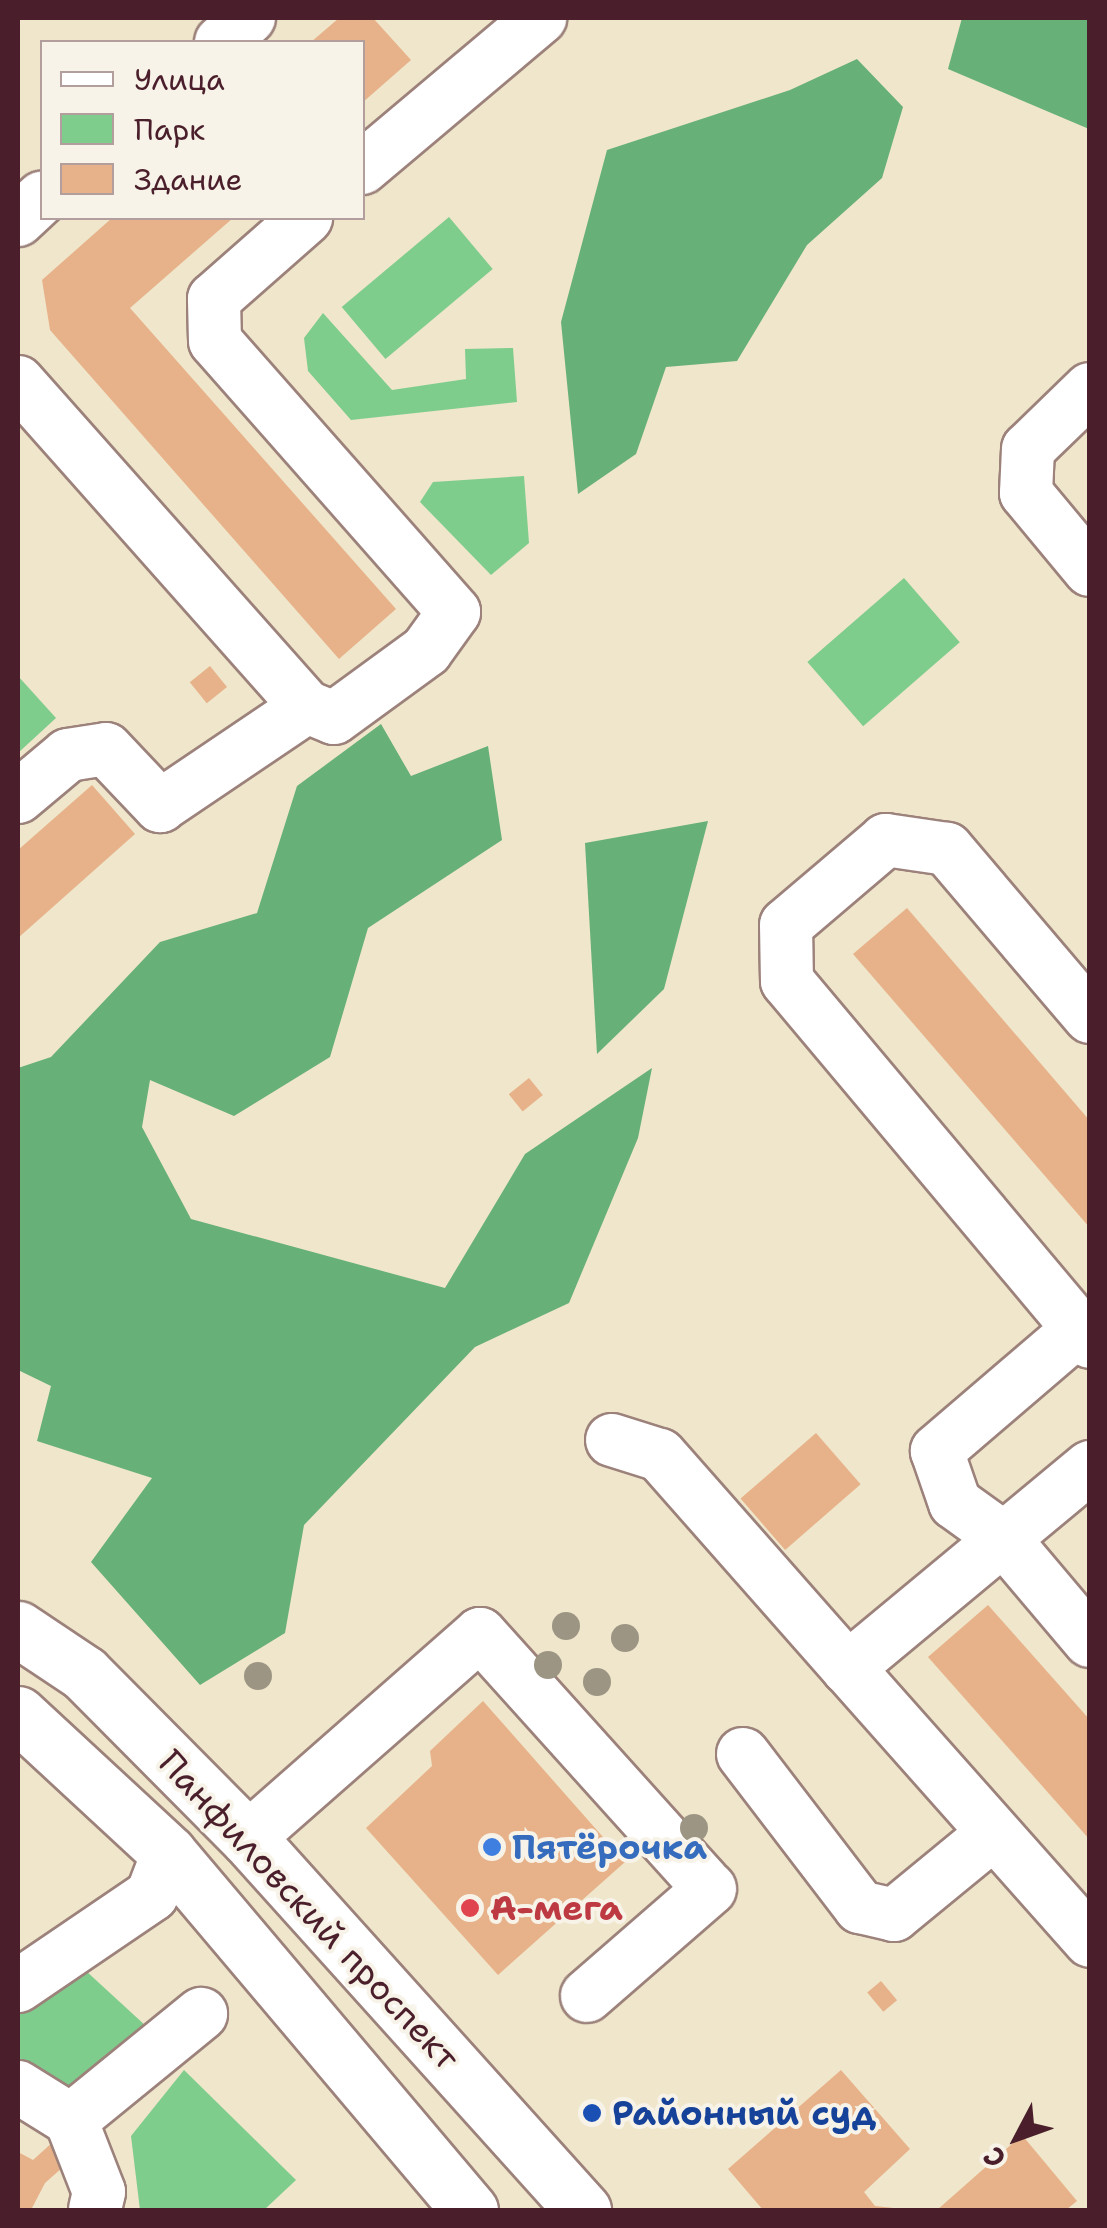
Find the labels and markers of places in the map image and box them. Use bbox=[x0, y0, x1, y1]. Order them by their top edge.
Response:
place label: Пятёрочка bbox=[512, 1826, 707, 1868]
marker: Пятёрочка bbox=[481, 1836, 503, 1858]
place label: А-мега bbox=[490, 1887, 623, 1929]
marker: А-мега bbox=[459, 1897, 481, 1919]
place label: Районный суд bbox=[612, 2092, 876, 2134]
marker: Районный суд bbox=[581, 2102, 603, 2124]

